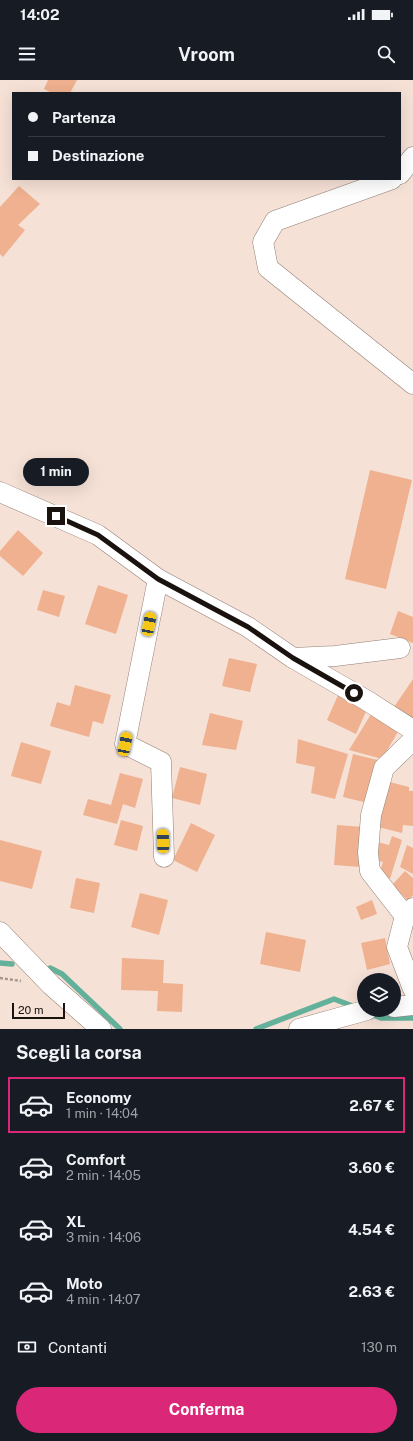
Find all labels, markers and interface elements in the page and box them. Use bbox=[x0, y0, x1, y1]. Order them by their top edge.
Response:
text: 14:02 bbox=[20, 6, 60, 23]
icon: menu bbox=[16, 43, 38, 65]
icon: search bbox=[375, 43, 397, 65]
text: Vroom bbox=[178, 44, 235, 65]
text: Partenza bbox=[52, 109, 116, 126]
text: Destinazione bbox=[52, 147, 145, 164]
callout: 1 min bbox=[23, 458, 89, 486]
text: 1 min bbox=[40, 464, 72, 479]
route end bbox=[47, 507, 65, 525]
car bbox=[141, 611, 157, 637]
route start bbox=[345, 684, 363, 702]
car bbox=[117, 731, 133, 757]
car bbox=[157, 829, 169, 853]
map controls bbox=[357, 973, 401, 1017]
button: layers bbox=[357, 973, 401, 1017]
scale bar bbox=[12, 1001, 65, 1020]
text: 20 m bbox=[18, 1004, 43, 1016]
text: Scegli la corsa bbox=[16, 1042, 142, 1063]
icon: car bbox=[18, 1087, 54, 1123]
text: Economy bbox=[66, 1089, 131, 1106]
text: 2.67 € bbox=[349, 1097, 395, 1114]
text: 1 min · 14:04 bbox=[66, 1106, 138, 1121]
icon: car bbox=[18, 1149, 54, 1185]
text: Comfort bbox=[66, 1151, 126, 1168]
text: 3.60 € bbox=[348, 1159, 395, 1176]
text: 2 min · 14:05 bbox=[66, 1168, 141, 1183]
icon: car bbox=[18, 1211, 54, 1247]
text: XL bbox=[66, 1213, 85, 1230]
text: 4.54 € bbox=[348, 1221, 395, 1238]
text: 3 min · 14:06 bbox=[66, 1230, 141, 1245]
icon: car bbox=[18, 1273, 54, 1309]
text: Moto bbox=[66, 1275, 103, 1292]
text: 2.63 € bbox=[348, 1283, 395, 1300]
text: 4 min · 14:07 bbox=[66, 1292, 141, 1307]
icon: cash bbox=[16, 1336, 38, 1358]
text: Contanti bbox=[48, 1339, 107, 1356]
text: 130 m bbox=[361, 1340, 397, 1355]
button: Conferma bbox=[16, 1387, 397, 1433]

